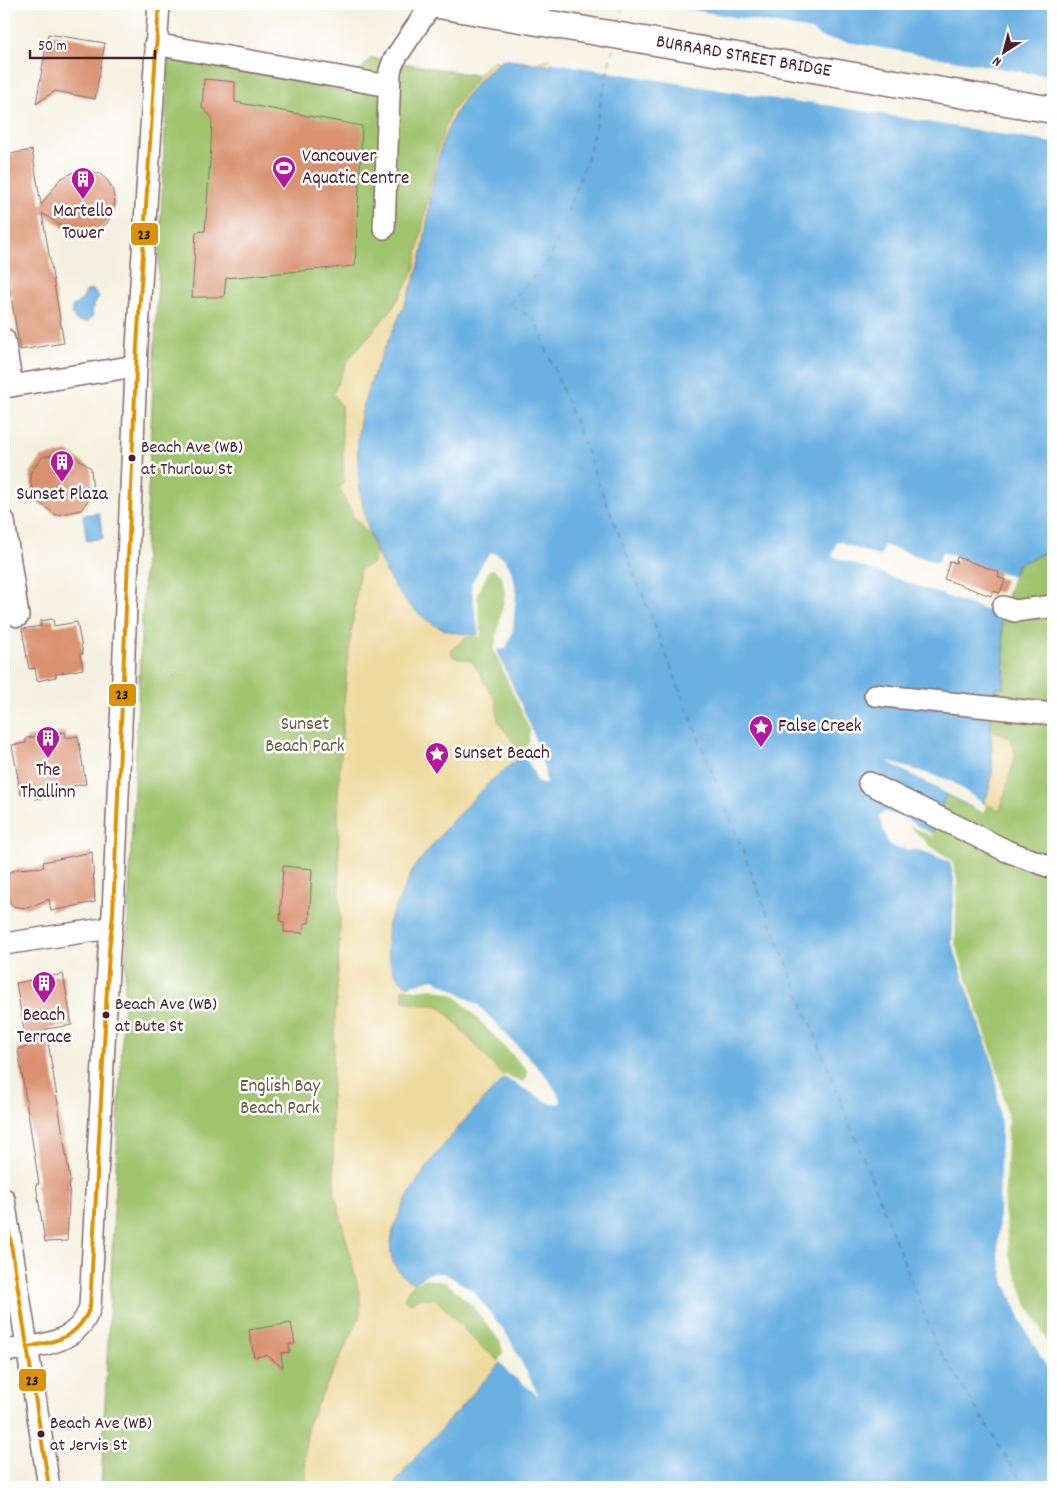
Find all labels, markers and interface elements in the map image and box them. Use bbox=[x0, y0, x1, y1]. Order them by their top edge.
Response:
scale bar bbox=[30, 28, 155, 60]
north arrow bbox=[980, 28, 1030, 78]
street label: BURRARD STREET BRIDGE bbox=[654, 29, 833, 85]
text: 50 m bbox=[38, 36, 67, 58]
text: N bbox=[989, 51, 1006, 71]
place label: Vancouver Aquatic Centre bbox=[302, 144, 409, 193]
sports icon: Vancouver Aquatic Centre bbox=[271, 155, 297, 189]
building icon: Martello Tower bbox=[70, 166, 96, 200]
place label: Martello Tower bbox=[53, 199, 113, 248]
line badge: 23 bbox=[130, 222, 159, 246]
text: 23 bbox=[138, 226, 150, 246]
place label: Beach Ave (WB) at Thurlow St bbox=[141, 436, 243, 483]
building icon: Sunset Plaza bbox=[49, 449, 75, 483]
marker: Beach Ave (WB) at Thurlow St bbox=[127, 453, 137, 463]
place label: Sunset Plaza bbox=[16, 482, 109, 509]
line badge: 23 bbox=[108, 683, 137, 707]
text: 23 bbox=[116, 686, 128, 706]
park label: Sunset Beach Park bbox=[265, 712, 345, 761]
place icon: False Creek bbox=[748, 714, 774, 748]
place label: False Creek bbox=[778, 714, 862, 741]
building icon: The Thallinn bbox=[35, 725, 61, 759]
place icon: Sunset Beach bbox=[424, 741, 450, 775]
place label: Sunset Beach bbox=[454, 741, 550, 768]
place label: The Thallinn bbox=[20, 758, 76, 807]
building icon: Beach Terrace bbox=[31, 970, 57, 1004]
place label: Beach Ave (WB) at Bute St bbox=[115, 993, 217, 1040]
place label: Beach Terrace bbox=[17, 1003, 71, 1052]
marker: Beach Ave (WB) at Bute St bbox=[101, 1010, 111, 1020]
park label: English Bay Beach Park bbox=[240, 1074, 320, 1123]
line badge: 23 bbox=[18, 1368, 47, 1392]
text: 23 bbox=[26, 1372, 38, 1392]
place label: Beach Ave (WB) at Jervis St bbox=[50, 1412, 152, 1459]
marker: Beach Ave (WB) at Jervis St bbox=[36, 1429, 46, 1439]

